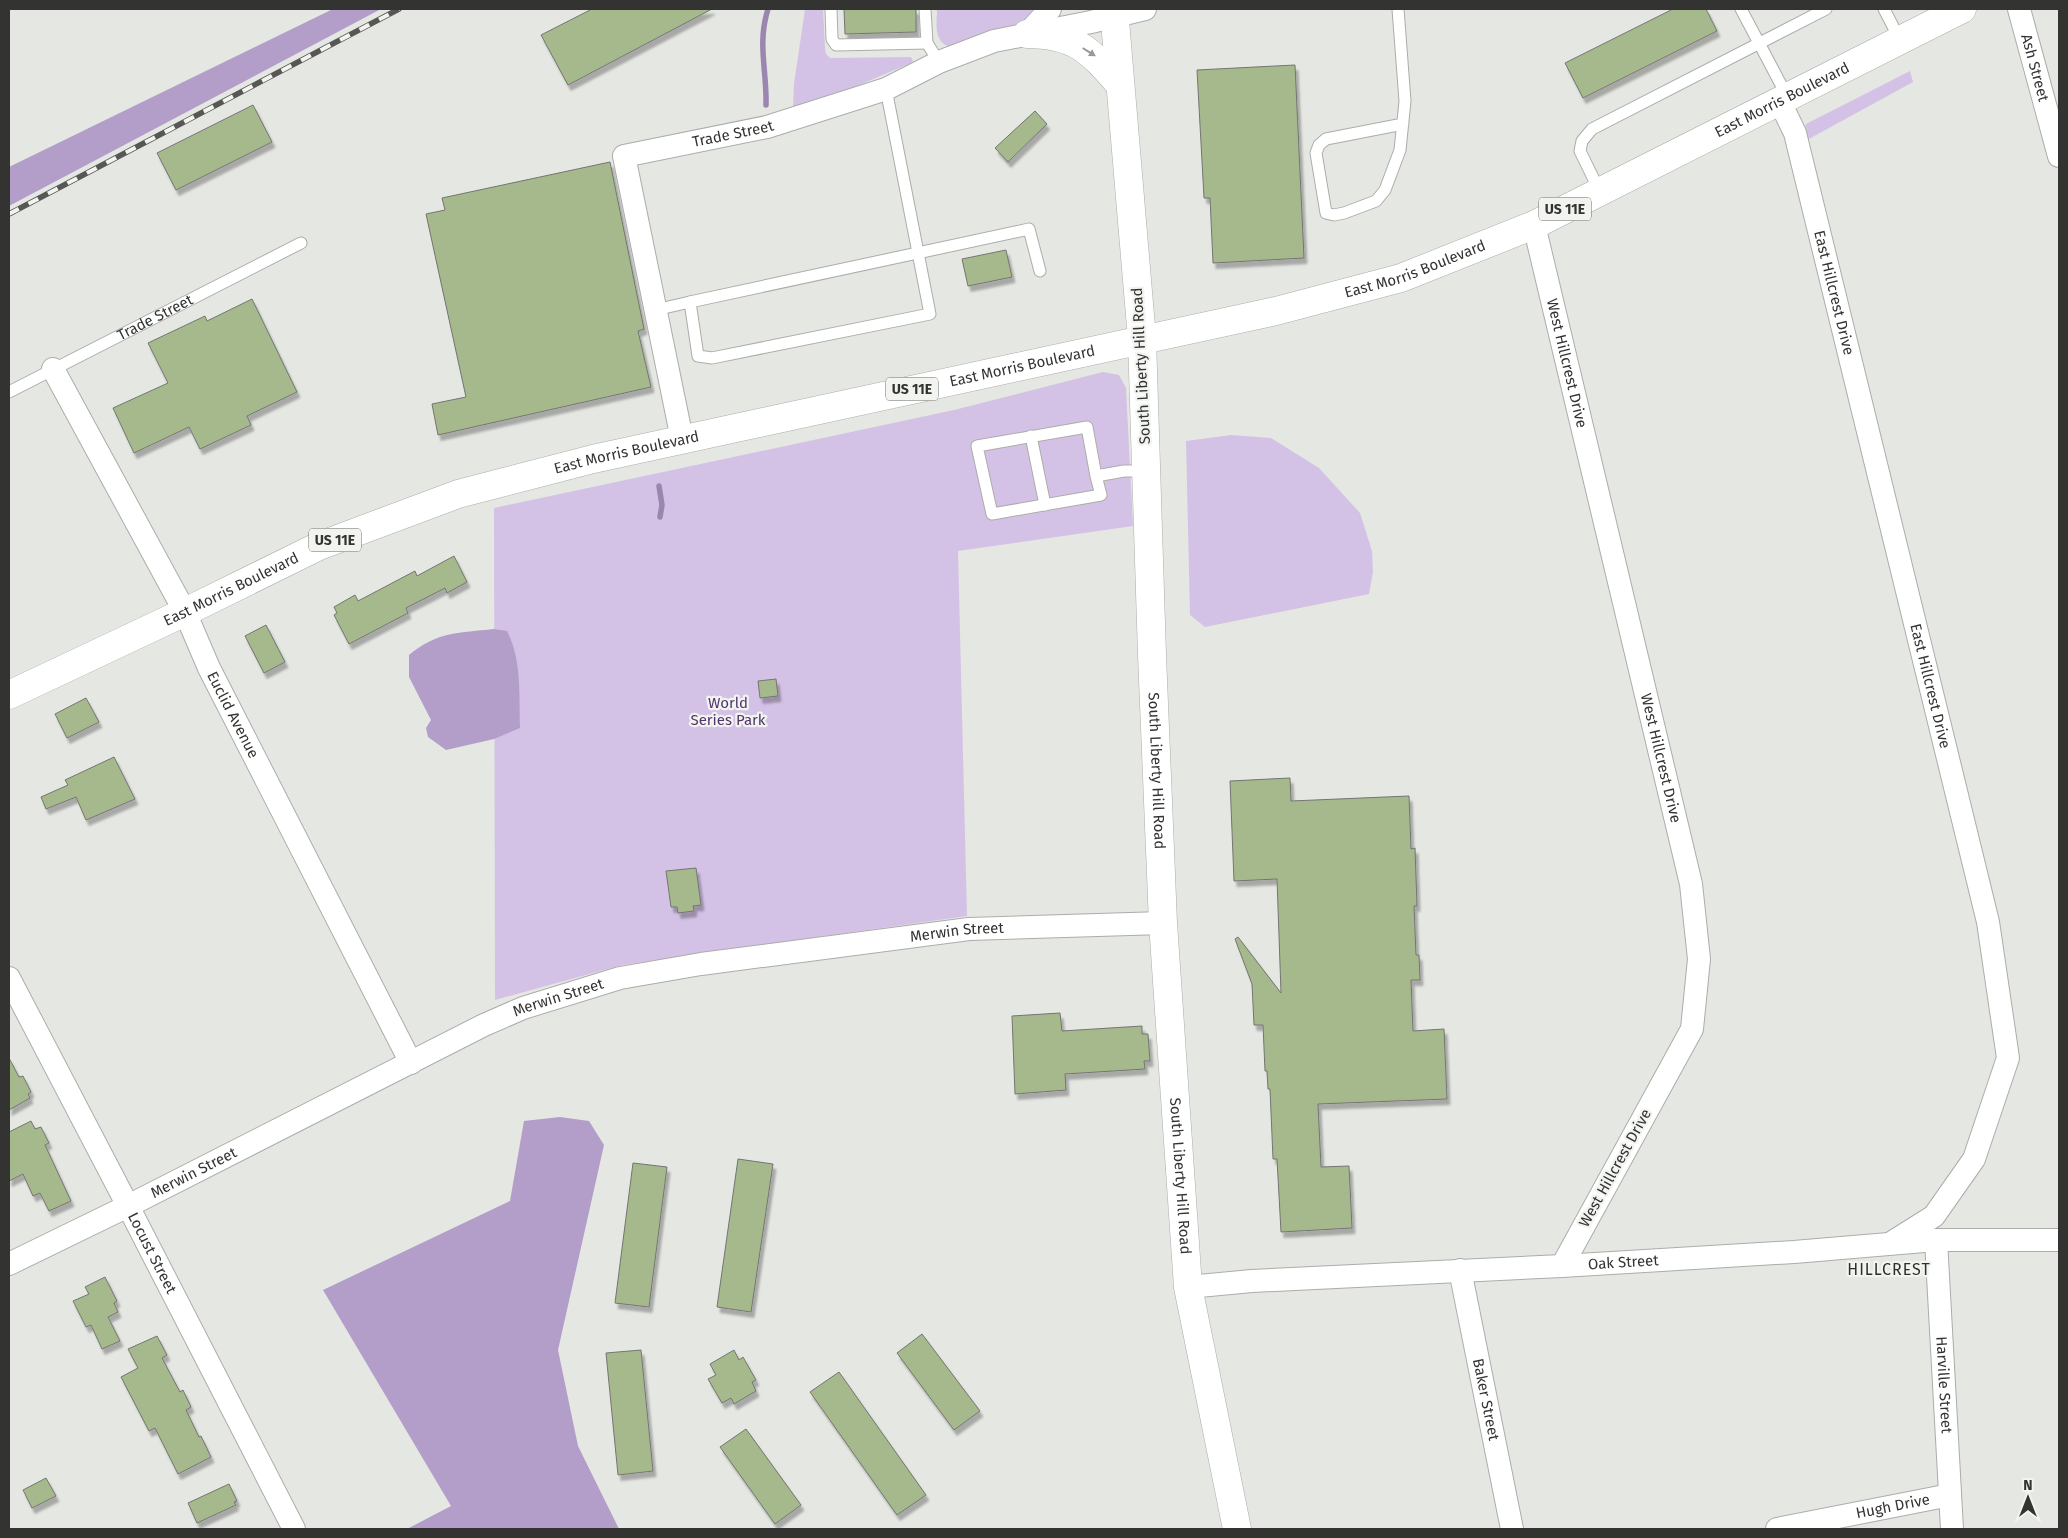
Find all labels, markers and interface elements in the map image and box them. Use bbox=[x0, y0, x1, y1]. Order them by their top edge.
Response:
street label: Ash Street bbox=[2017, 32, 2053, 104]
one-way arrow bbox=[1082, 48, 1095, 57]
street label: East Morris Boulevard bbox=[1712, 58, 1852, 141]
street label: Trade Street bbox=[691, 116, 777, 151]
road number: US 11E bbox=[1539, 198, 1591, 220]
street label: East Hillcrest Drive bbox=[1810, 228, 1858, 357]
street label: East Morris Boulevard bbox=[1343, 236, 1488, 302]
street label: South Liberty Hill Road bbox=[1128, 287, 1154, 445]
street label: Trade Street bbox=[114, 290, 196, 344]
street label: West Hillcrest Drive bbox=[1543, 297, 1591, 430]
street label: East Morris Boulevard bbox=[948, 341, 1097, 390]
road number: US 11E bbox=[886, 378, 938, 400]
street label: East Morris Boulevard bbox=[552, 427, 701, 478]
road number: US 11E bbox=[309, 528, 361, 552]
street label: East Morris Boulevard bbox=[161, 548, 302, 630]
street label: East Hillcrest Drive bbox=[1906, 622, 1954, 750]
street label: Euclid Avenue bbox=[203, 668, 263, 761]
street label: South Liberty Hill Road bbox=[1145, 692, 1169, 850]
street label: West Hillcrest Drive bbox=[1637, 692, 1685, 825]
park label: World Series Park bbox=[690, 694, 766, 729]
street label: Merwin Street bbox=[909, 919, 1005, 946]
street label: Merwin Street bbox=[510, 974, 606, 1020]
street label: South Liberty Hill Road bbox=[1166, 1097, 1195, 1255]
street label: West Hillcrest Drive bbox=[1575, 1106, 1655, 1230]
street label: Merwin Street bbox=[148, 1143, 240, 1202]
street label: Locust Street bbox=[124, 1209, 181, 1297]
street label: Oak Street bbox=[1587, 1251, 1660, 1273]
district label: HILLCREST bbox=[1847, 1260, 1931, 1279]
street label: Harville Street bbox=[1932, 1336, 1956, 1435]
street label: Baker Street bbox=[1469, 1357, 1503, 1443]
north arrow bbox=[2003, 1473, 2053, 1523]
text: N bbox=[2023, 1477, 2033, 1494]
street label: Hugh Drive bbox=[1854, 1490, 1931, 1522]

